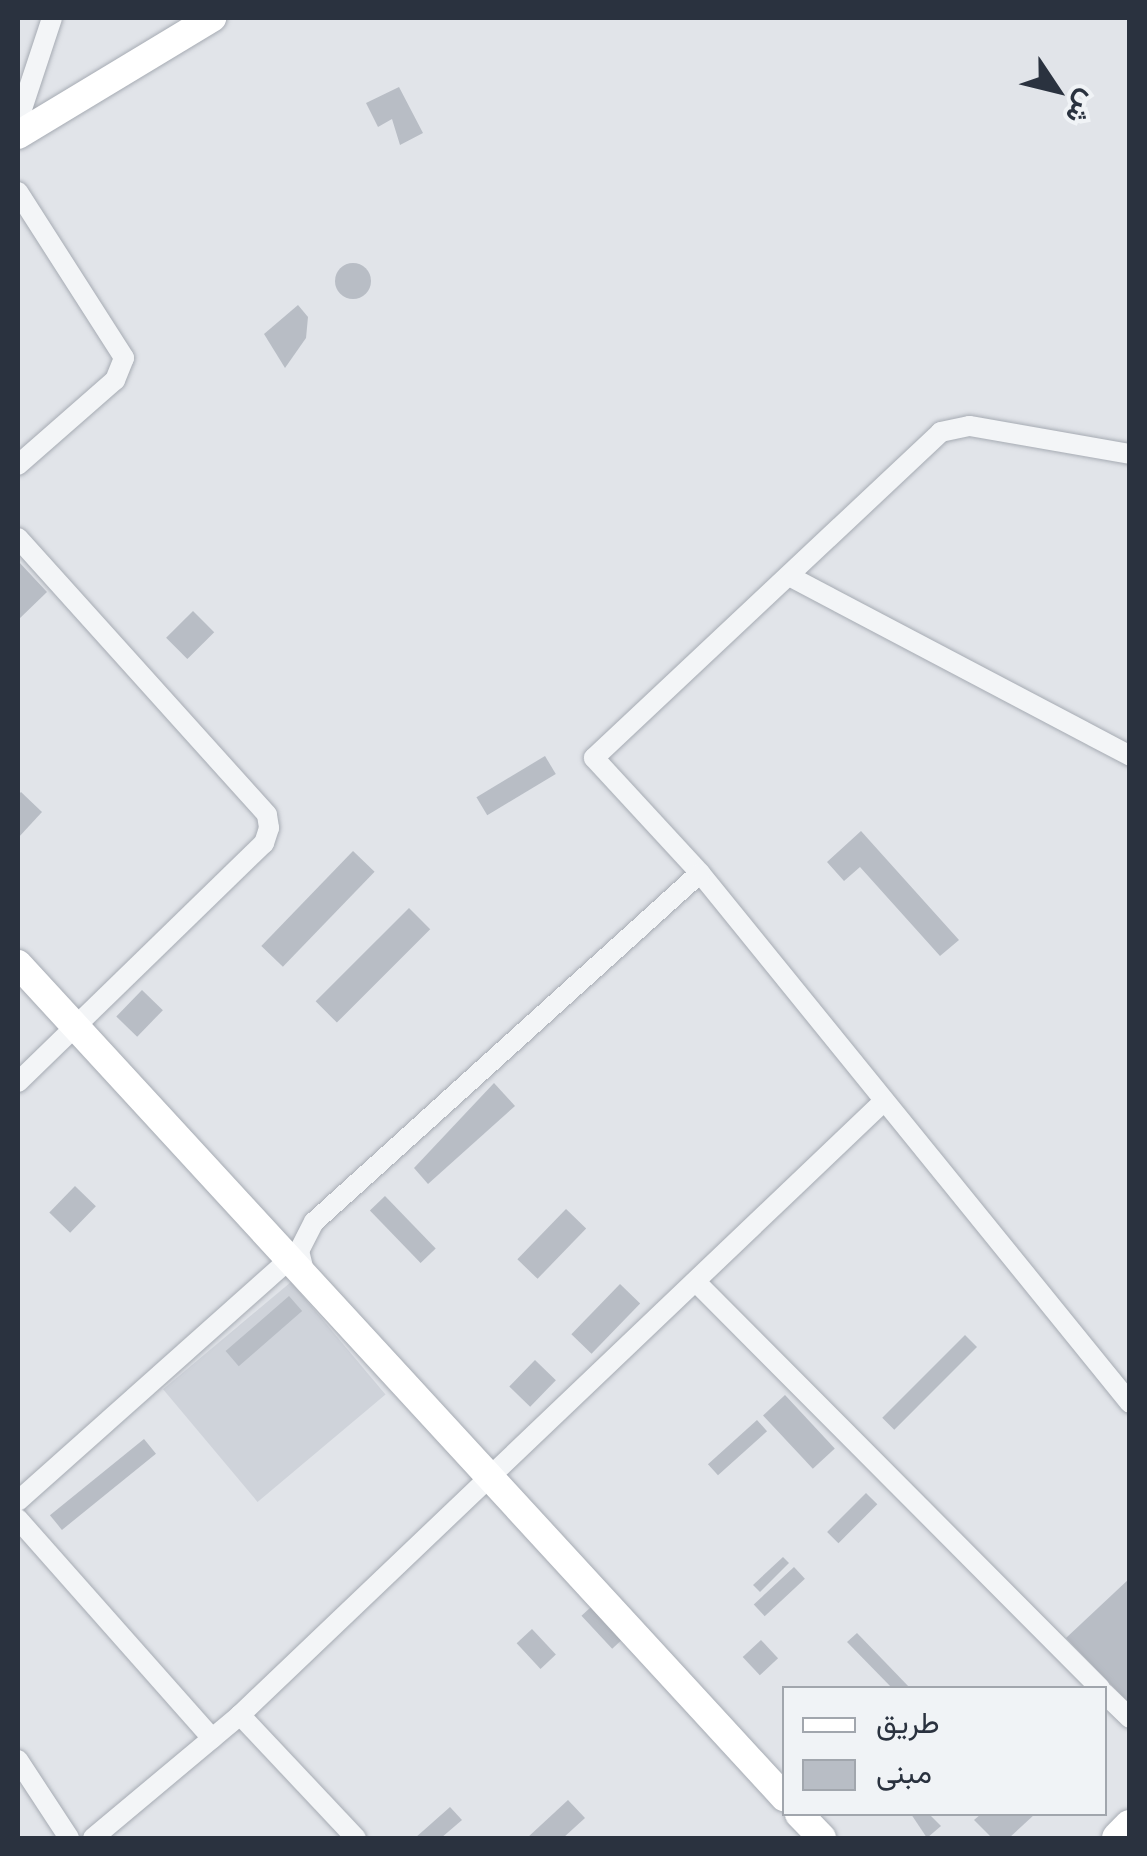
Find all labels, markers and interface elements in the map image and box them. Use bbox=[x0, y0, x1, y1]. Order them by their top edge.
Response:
north arrow bbox=[1007, 40, 1107, 140]
text: ش bbox=[1060, 85, 1104, 130]
legend bbox=[782, 1686, 1107, 1816]
text: طريق bbox=[876, 1706, 940, 1739]
text: مبنى bbox=[876, 1756, 932, 1789]

